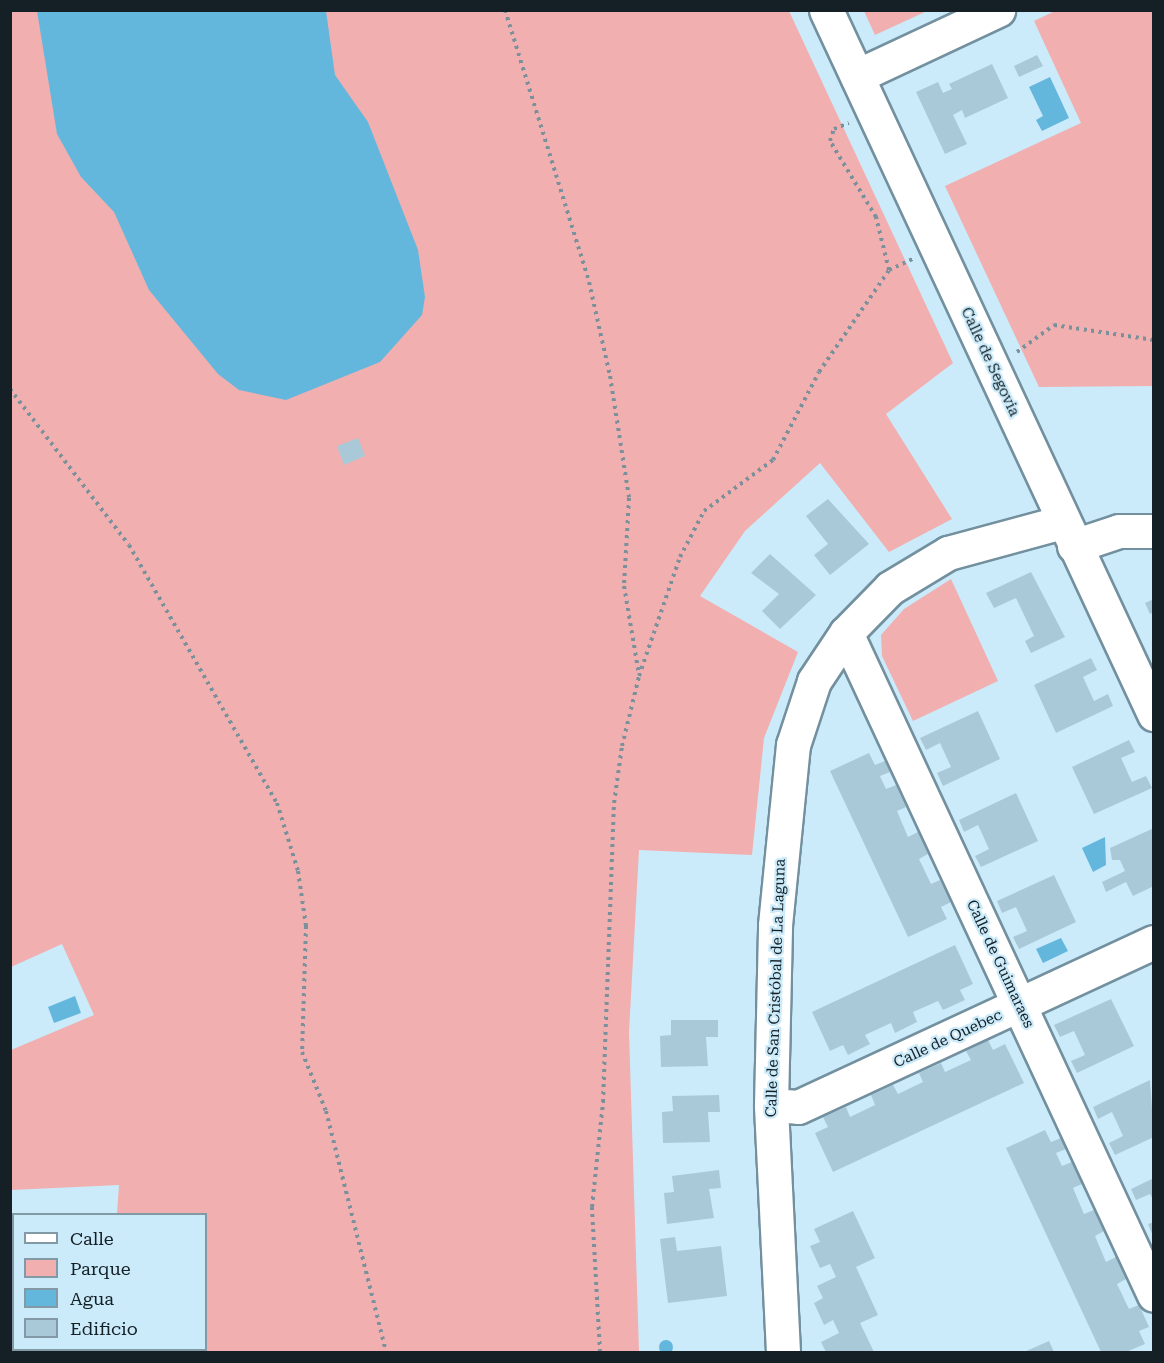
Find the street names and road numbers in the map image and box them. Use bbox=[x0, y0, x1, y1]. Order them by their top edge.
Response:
street label: Calle de Segovia bbox=[957, 305, 1023, 419]
street label: Calle de San Cristóbal de La Laguna bbox=[762, 858, 790, 1118]
street label: Calle de Guimaraes bbox=[962, 897, 1038, 1031]
street label: Calle de Quebec bbox=[891, 1006, 1005, 1072]

